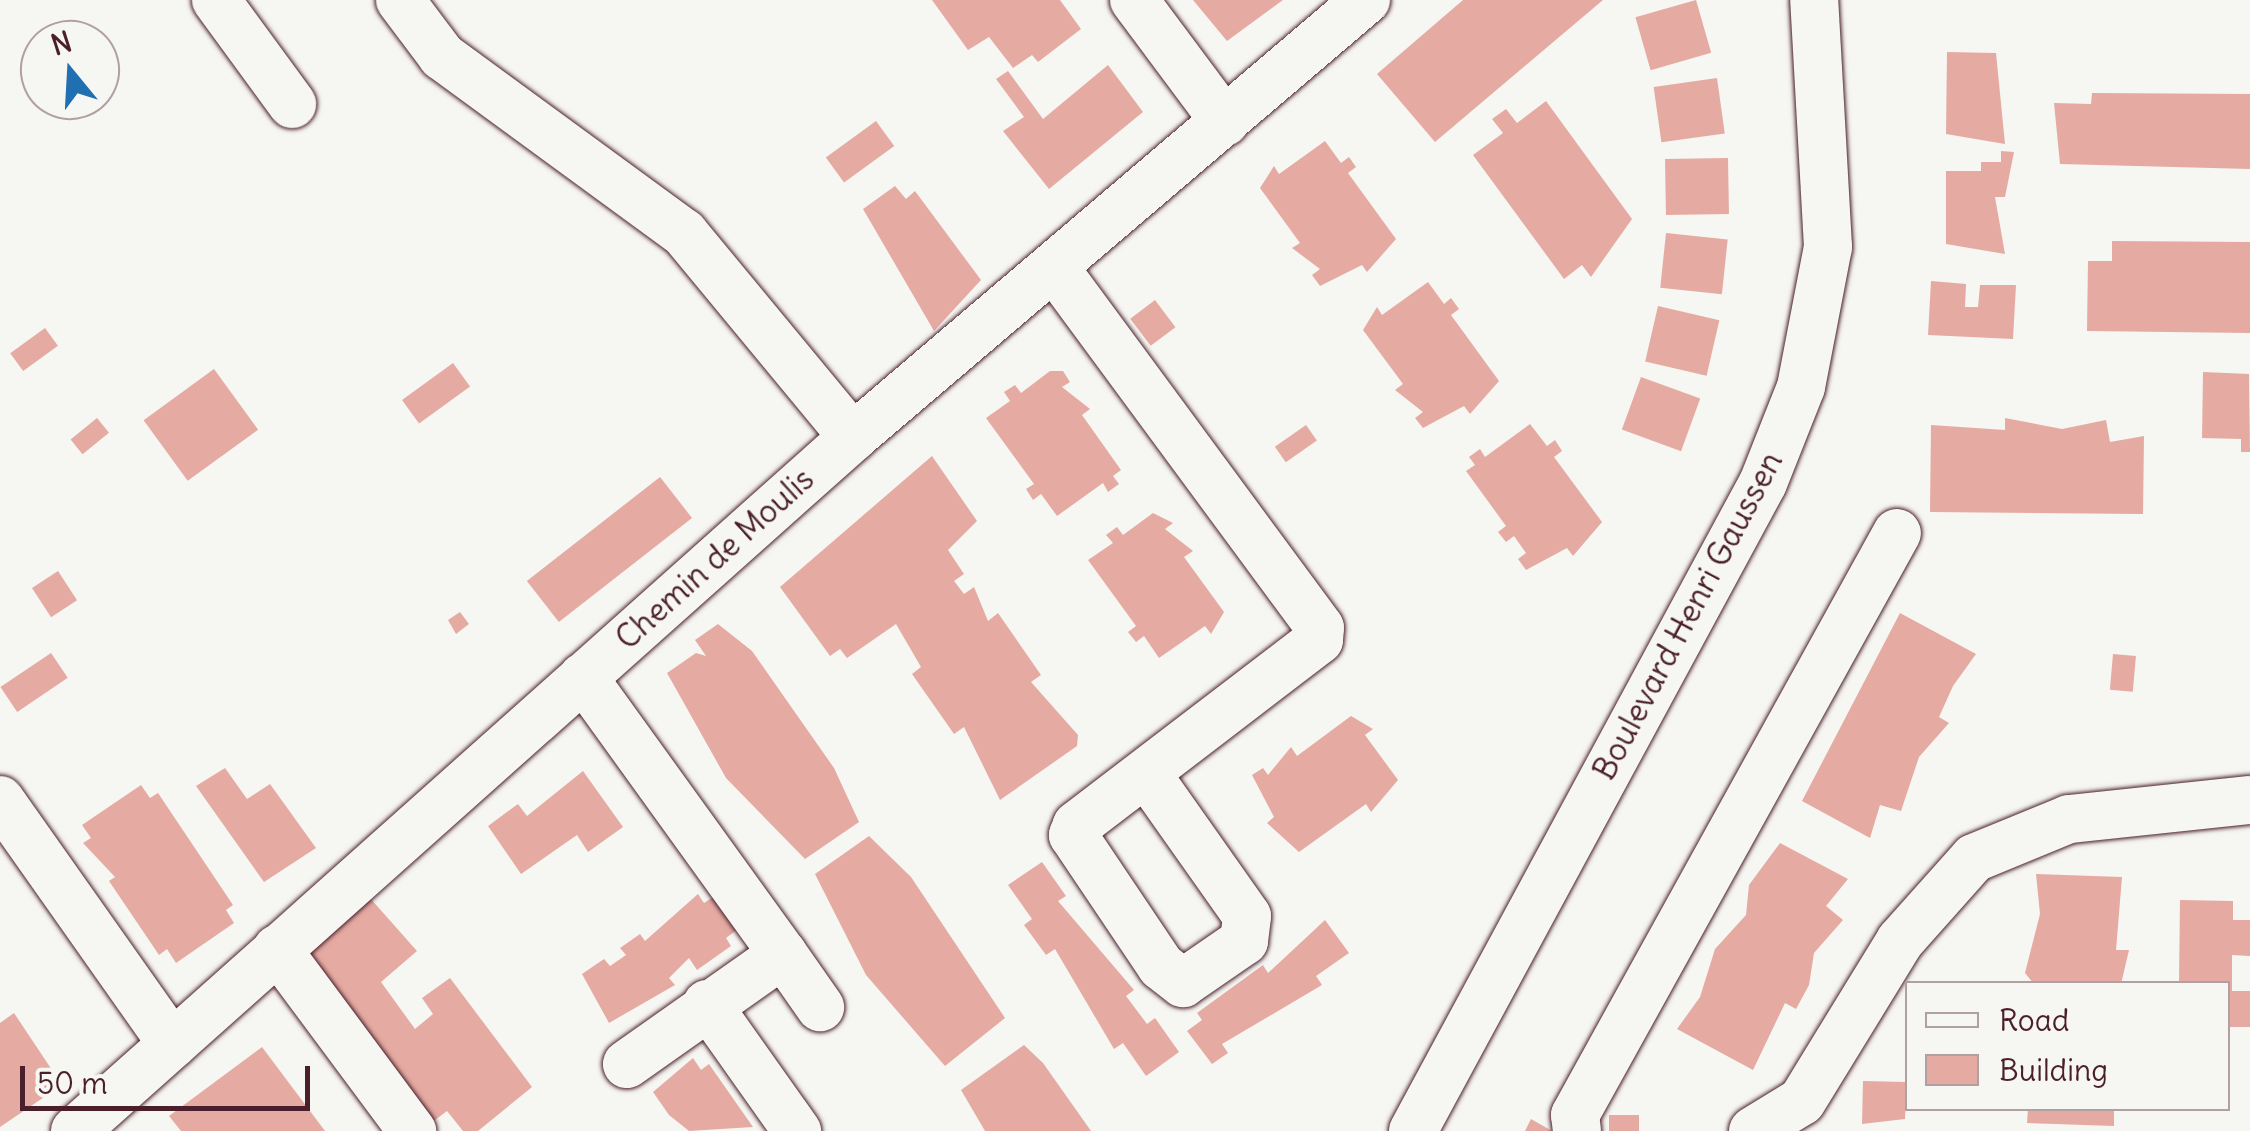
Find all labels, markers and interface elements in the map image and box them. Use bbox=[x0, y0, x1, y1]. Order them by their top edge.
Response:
north arrow bbox=[20, 20, 120, 120]
text: N bbox=[47, 23, 76, 63]
street label: Boulevard Henri Gaussen bbox=[1585, 445, 1791, 787]
street label: Chemin de Moulis bbox=[608, 460, 822, 658]
legend bbox=[1905, 981, 2230, 1111]
text: Road bbox=[1999, 1001, 2069, 1039]
scale bar bbox=[25, 1046, 315, 1108]
text: Building bbox=[1999, 1051, 2108, 1089]
text: 50 m bbox=[37, 1064, 107, 1102]

